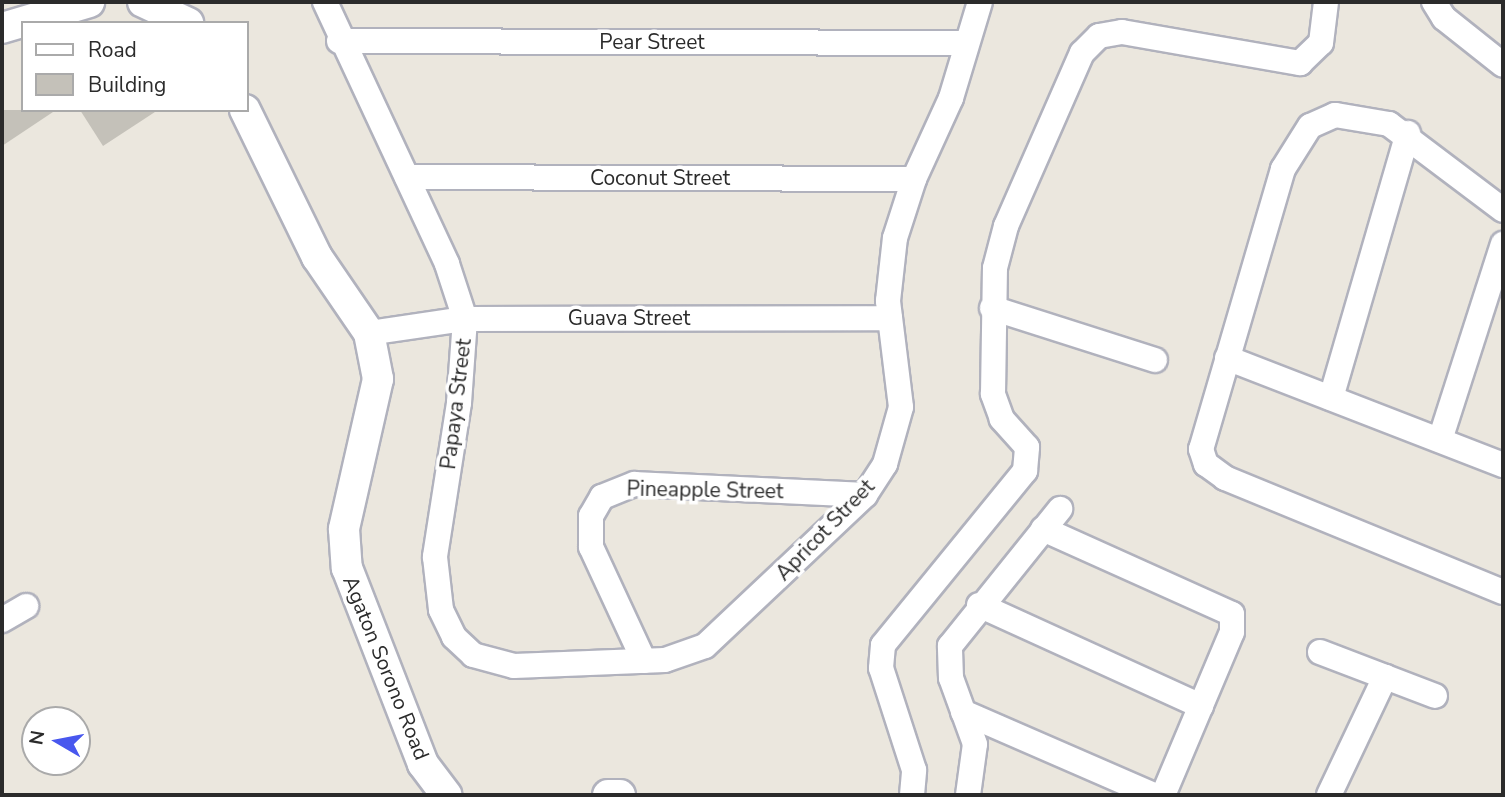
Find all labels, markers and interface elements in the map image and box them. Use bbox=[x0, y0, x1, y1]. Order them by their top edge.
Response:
legend bbox=[21, 21, 248, 112]
street label: Pear Street bbox=[599, 29, 705, 55]
text: Road bbox=[88, 36, 137, 64]
text: Building bbox=[88, 71, 166, 99]
street label: Coconut Street bbox=[590, 165, 730, 191]
street label: Guava Street bbox=[568, 305, 690, 331]
street label: Papaya Street bbox=[435, 337, 477, 471]
street label: Apricot Street bbox=[770, 474, 880, 586]
street label: Pineapple Street bbox=[626, 476, 784, 504]
street label: Agaton Sorono Road bbox=[338, 572, 434, 764]
north arrow bbox=[21, 706, 91, 776]
text: N bbox=[23, 728, 51, 747]

